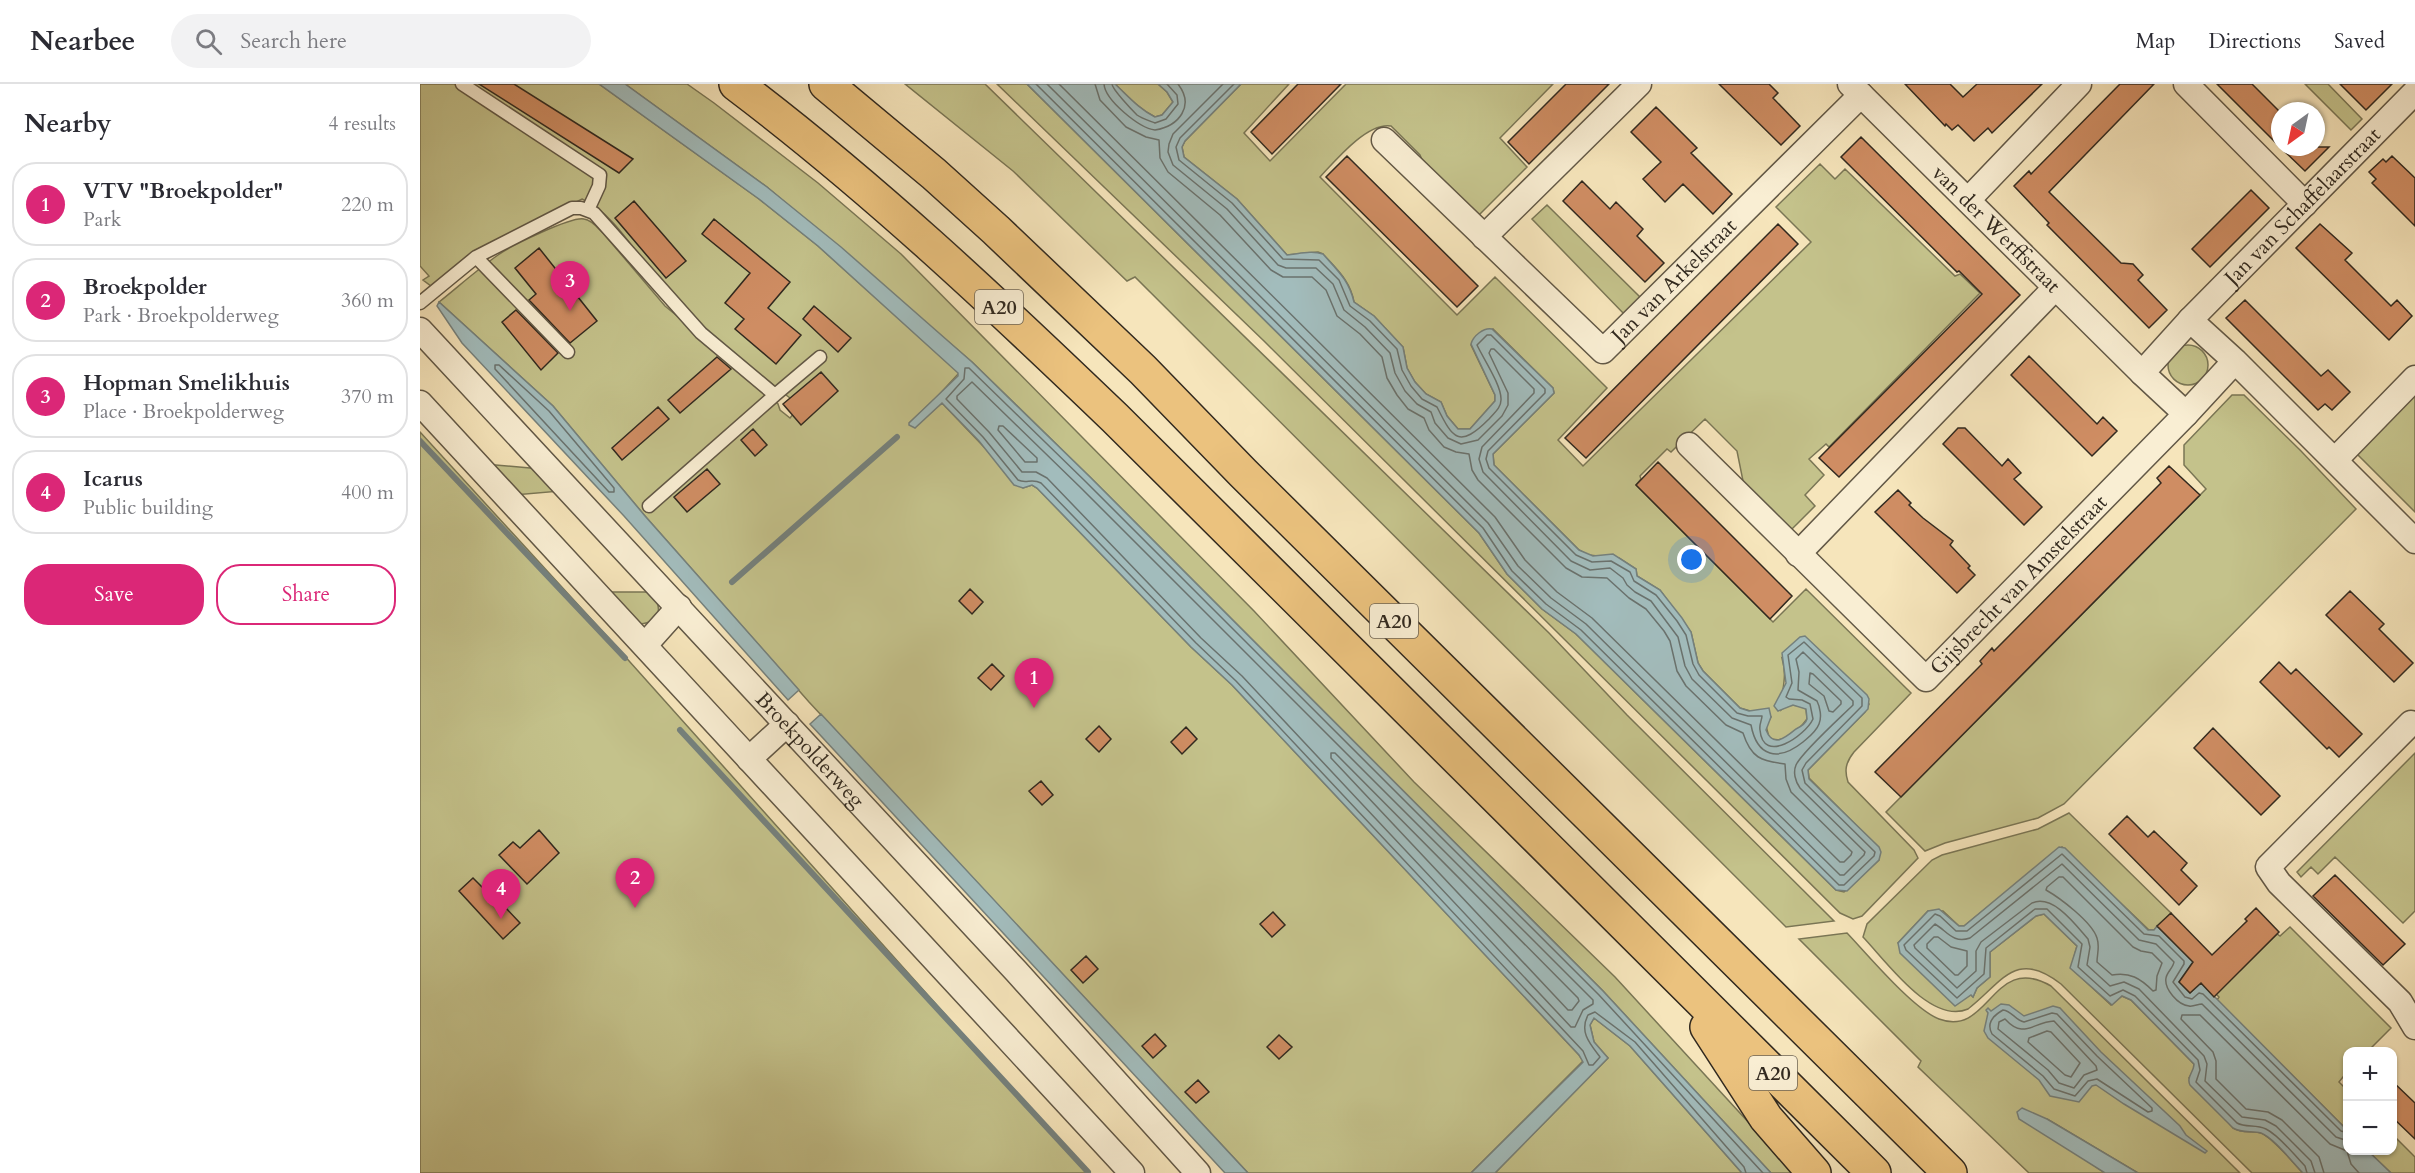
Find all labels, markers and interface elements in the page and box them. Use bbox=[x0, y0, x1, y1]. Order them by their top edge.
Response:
search box bbox=[171, 14, 591, 68]
text: Nearbee bbox=[30, 22, 135, 60]
icon: search bbox=[192, 25, 225, 58]
text: Search here bbox=[240, 26, 347, 56]
text: Map bbox=[2135, 27, 2175, 56]
text: Directions bbox=[2208, 27, 2301, 56]
text: Saved bbox=[2334, 27, 2385, 56]
north arrow bbox=[2271, 102, 2325, 156]
text: Nearby bbox=[24, 106, 112, 141]
text: 4 results bbox=[328, 110, 396, 137]
street label: Jan van Schaffelaarstraat bbox=[2216, 120, 2387, 294]
street label: van der Werffstraat bbox=[1926, 159, 2067, 299]
text: VTV "Broekpolder" bbox=[83, 176, 283, 206]
text: 1 bbox=[40, 191, 51, 218]
text: 220 m bbox=[341, 191, 394, 218]
text: Park bbox=[83, 206, 121, 233]
street label: Jan van Arkelstraat bbox=[1603, 212, 1743, 351]
pin: 3 bbox=[550, 262, 590, 311]
text: Broekpolder bbox=[83, 272, 207, 302]
text: 2 bbox=[40, 287, 51, 314]
text: 360 m bbox=[341, 287, 394, 314]
road number: A20 bbox=[975, 290, 1023, 324]
text: Park · Broekpolderweg bbox=[83, 302, 279, 329]
text: Hopman Smelikhuis bbox=[83, 368, 290, 398]
text: 3 bbox=[40, 383, 51, 410]
text: 370 m bbox=[341, 383, 394, 410]
text: Place · Broekpolderweg bbox=[83, 398, 284, 425]
text: Icarus bbox=[83, 464, 143, 494]
text: 4 bbox=[40, 479, 51, 506]
text: 400 m bbox=[341, 479, 394, 506]
street label: Gijsbrecht van Amstelstraat bbox=[1923, 488, 2114, 681]
text: Public building bbox=[83, 494, 213, 521]
your location bbox=[1677, 545, 1706, 574]
button: Save bbox=[24, 564, 204, 625]
button: Share bbox=[216, 564, 396, 625]
road number: A20 bbox=[1370, 604, 1418, 638]
pin: 1 bbox=[1014, 658, 1054, 708]
street label: Broekpolderweg bbox=[749, 685, 872, 814]
pin: 2 bbox=[616, 858, 654, 908]
pin: 4 bbox=[482, 870, 520, 919]
map controls bbox=[2343, 1047, 2397, 1155]
button: + bbox=[2343, 1047, 2397, 1101]
road number: A20 bbox=[1749, 1056, 1797, 1090]
button: − bbox=[2343, 1101, 2397, 1155]

